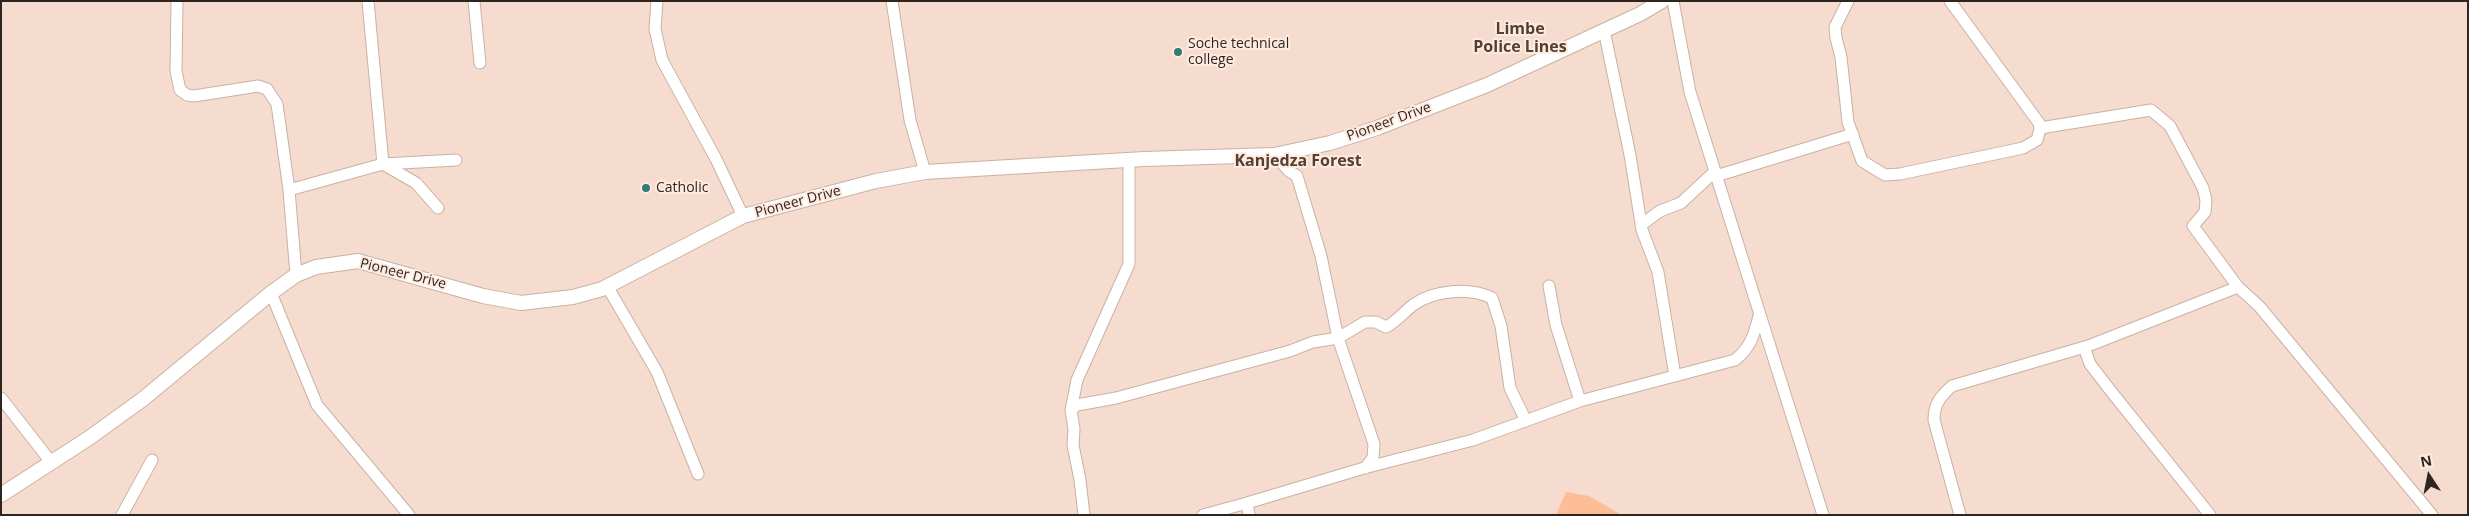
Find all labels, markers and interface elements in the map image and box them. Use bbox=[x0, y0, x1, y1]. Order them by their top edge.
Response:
district label: Limbe Police Lines bbox=[1473, 19, 1567, 57]
place label: Soche technical college bbox=[1188, 36, 1289, 68]
marker: Soche technical college bbox=[1172, 46, 1184, 58]
street label: Pioneer Drive bbox=[1345, 99, 1433, 145]
district label: Kanjedza Forest bbox=[1234, 151, 1362, 171]
place label: Catholic bbox=[656, 180, 708, 196]
marker: Catholic bbox=[640, 182, 652, 194]
street label: Pioneer Drive bbox=[753, 182, 843, 222]
street label: Pioneer Drive bbox=[358, 255, 448, 293]
text: N bbox=[2419, 450, 2433, 471]
north arrow bbox=[2404, 451, 2454, 501]

